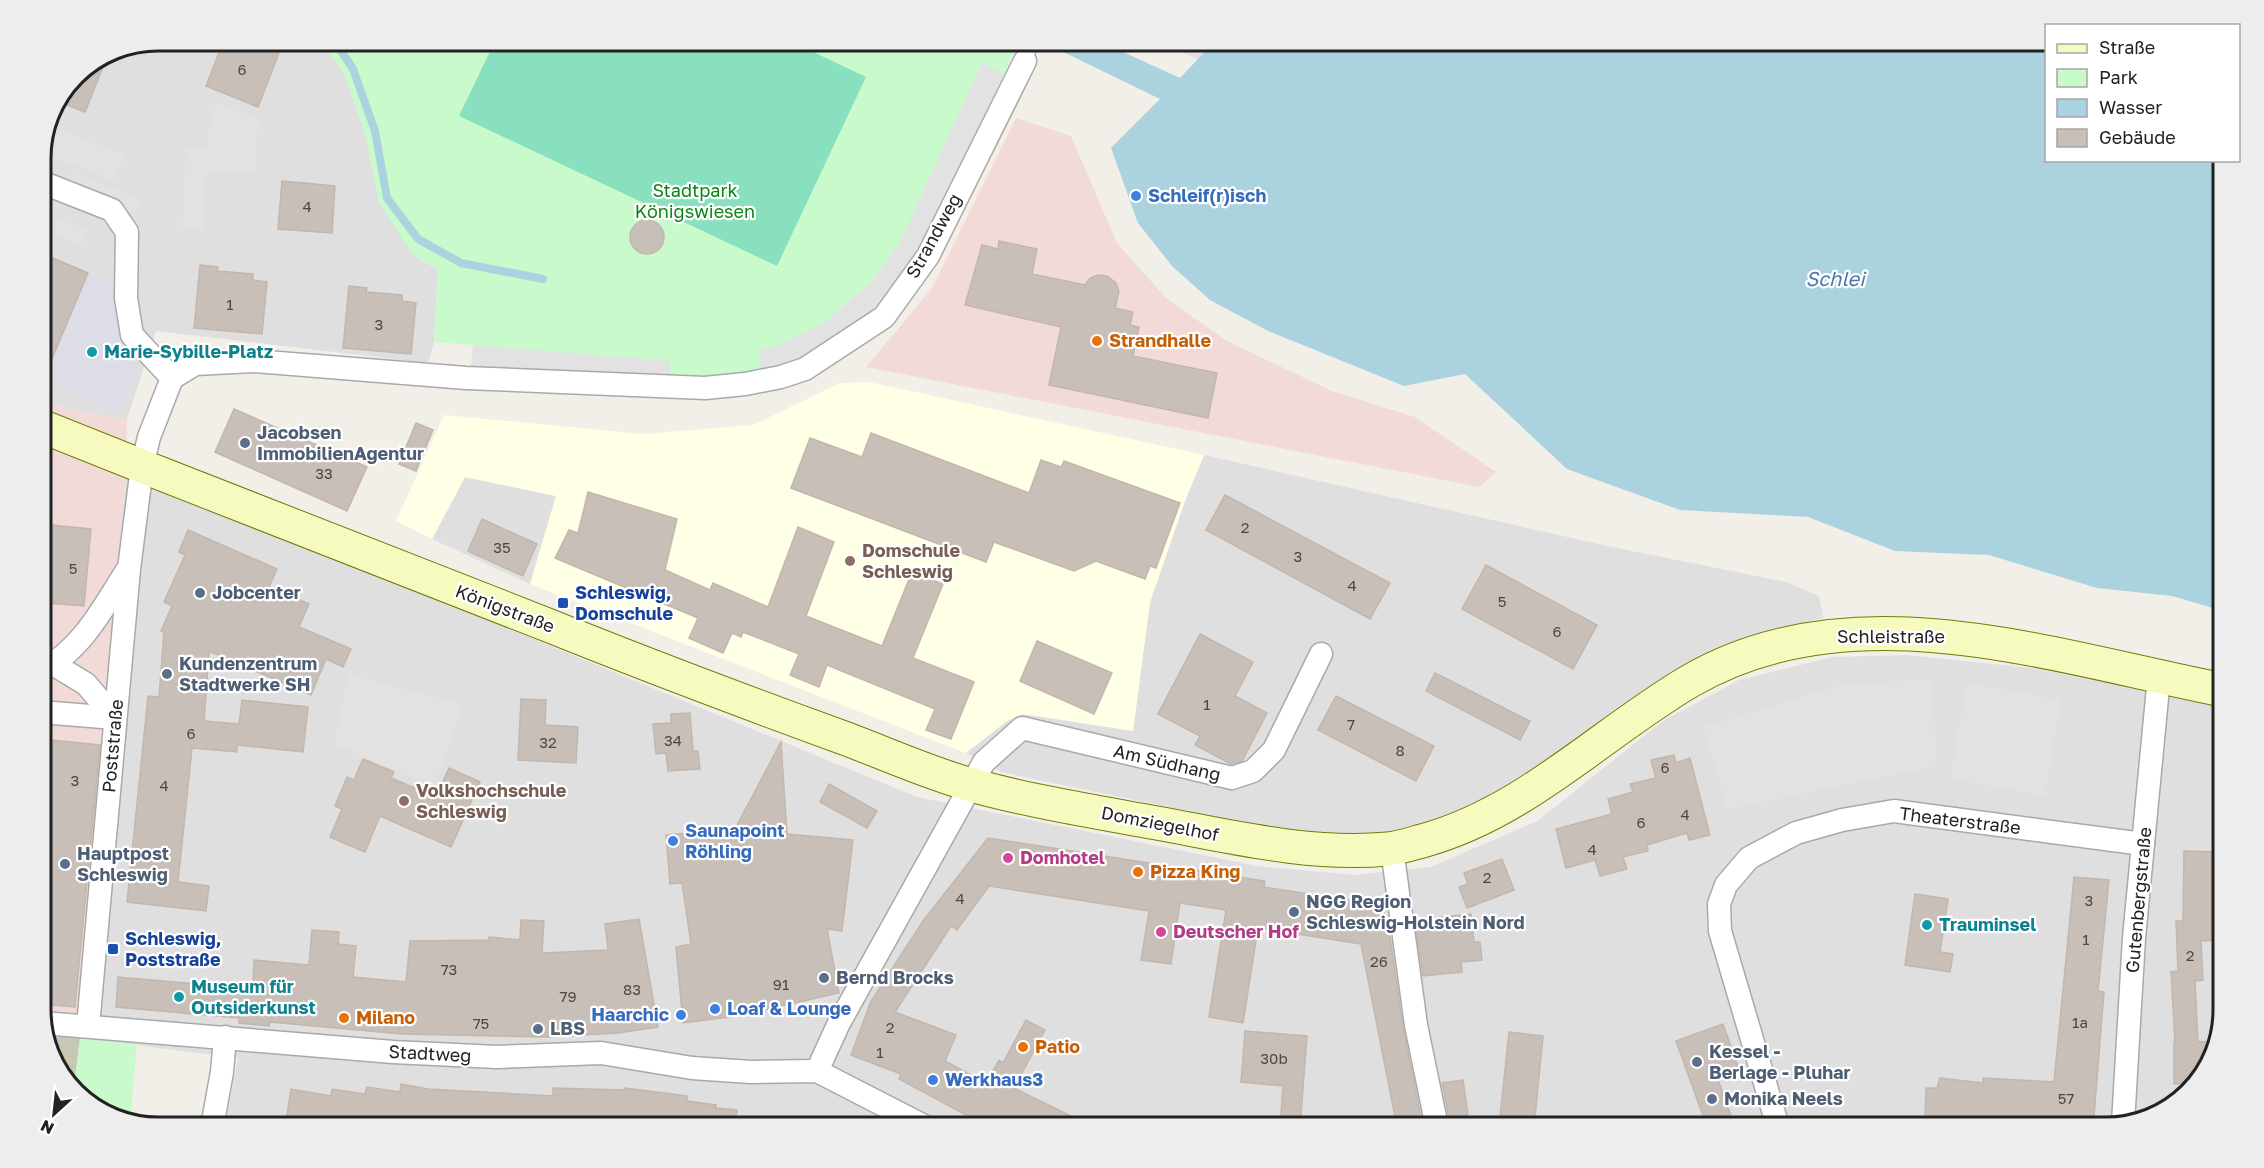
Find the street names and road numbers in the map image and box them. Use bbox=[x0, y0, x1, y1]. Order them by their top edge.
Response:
street label: Strandweg bbox=[901, 189, 965, 282]
street label: Königstraße bbox=[453, 579, 558, 637]
street label: Schleistraße bbox=[1837, 625, 1945, 647]
street label: Poststraße bbox=[97, 698, 127, 794]
street label: Am Südhang bbox=[1111, 739, 1223, 785]
street label: Domziegelhof bbox=[1100, 801, 1221, 845]
street label: Theaterstraße bbox=[1898, 802, 2022, 838]
street label: Gutenbergstraße bbox=[2121, 826, 2155, 974]
street label: Stadtweg bbox=[388, 1040, 472, 1066]

